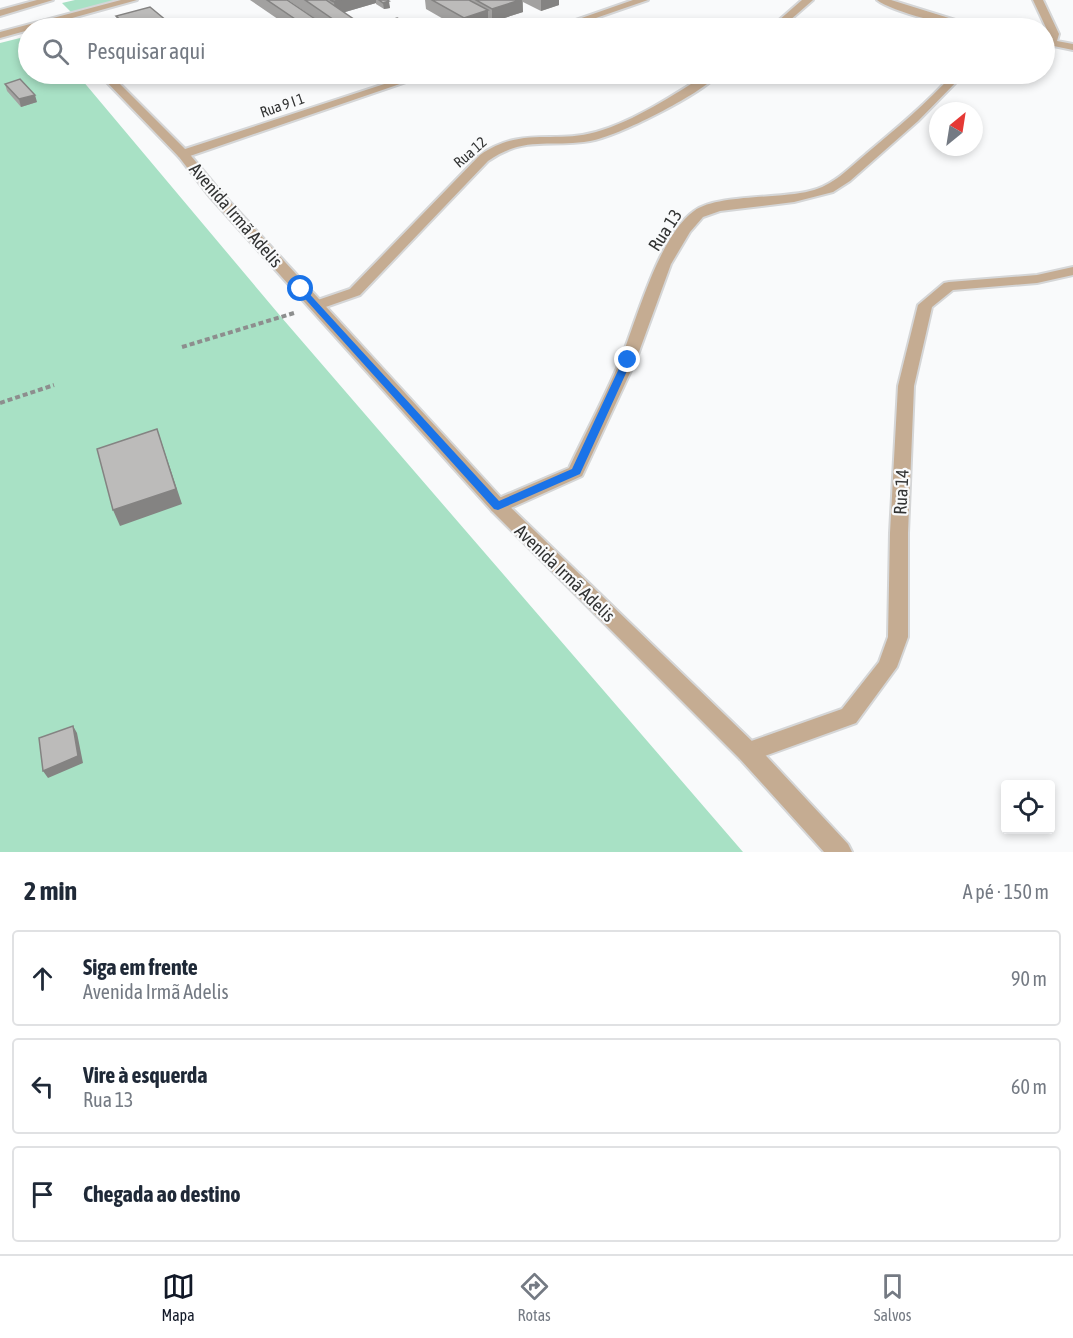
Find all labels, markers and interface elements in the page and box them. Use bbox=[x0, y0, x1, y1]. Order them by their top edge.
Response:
search box bbox=[18, 18, 1055, 84]
icon: search bbox=[39, 35, 72, 68]
text: Pesquisar aqui bbox=[87, 38, 205, 64]
street label: Rua 9 I 1 bbox=[258, 90, 306, 120]
north arrow bbox=[929, 102, 983, 156]
street label: Rua 12 bbox=[450, 133, 490, 171]
street label: Avenida Irmã Adelis bbox=[185, 159, 287, 271]
street label: Rua 13 bbox=[644, 205, 686, 255]
route start bbox=[287, 275, 313, 301]
route end bbox=[614, 346, 640, 372]
street label: Rua 14 bbox=[889, 469, 913, 515]
street label: Avenida Irmã Adelis bbox=[511, 520, 619, 626]
map controls bbox=[1001, 780, 1055, 834]
button: locate bbox=[1001, 780, 1055, 834]
text: 2 min bbox=[24, 876, 77, 906]
text: A pé · 150 m bbox=[963, 880, 1049, 903]
text: Siga em frente bbox=[83, 954, 198, 980]
icon: ahead bbox=[26, 962, 59, 995]
text: 90 m bbox=[1011, 967, 1047, 990]
text: Avenida Irmã Adelis bbox=[83, 980, 229, 1003]
text: Vire à esquerda bbox=[83, 1062, 208, 1088]
icon: left bbox=[26, 1070, 59, 1103]
text: 60 m bbox=[1011, 1075, 1047, 1098]
text: Rua 13 bbox=[83, 1088, 134, 1111]
icon: arrive bbox=[26, 1178, 59, 1211]
text: Chegada ao destino bbox=[83, 1181, 241, 1207]
tab: Mapa bbox=[161, 1270, 195, 1324]
tab: Rotas bbox=[518, 1270, 551, 1324]
tab: Salvos bbox=[874, 1270, 912, 1324]

